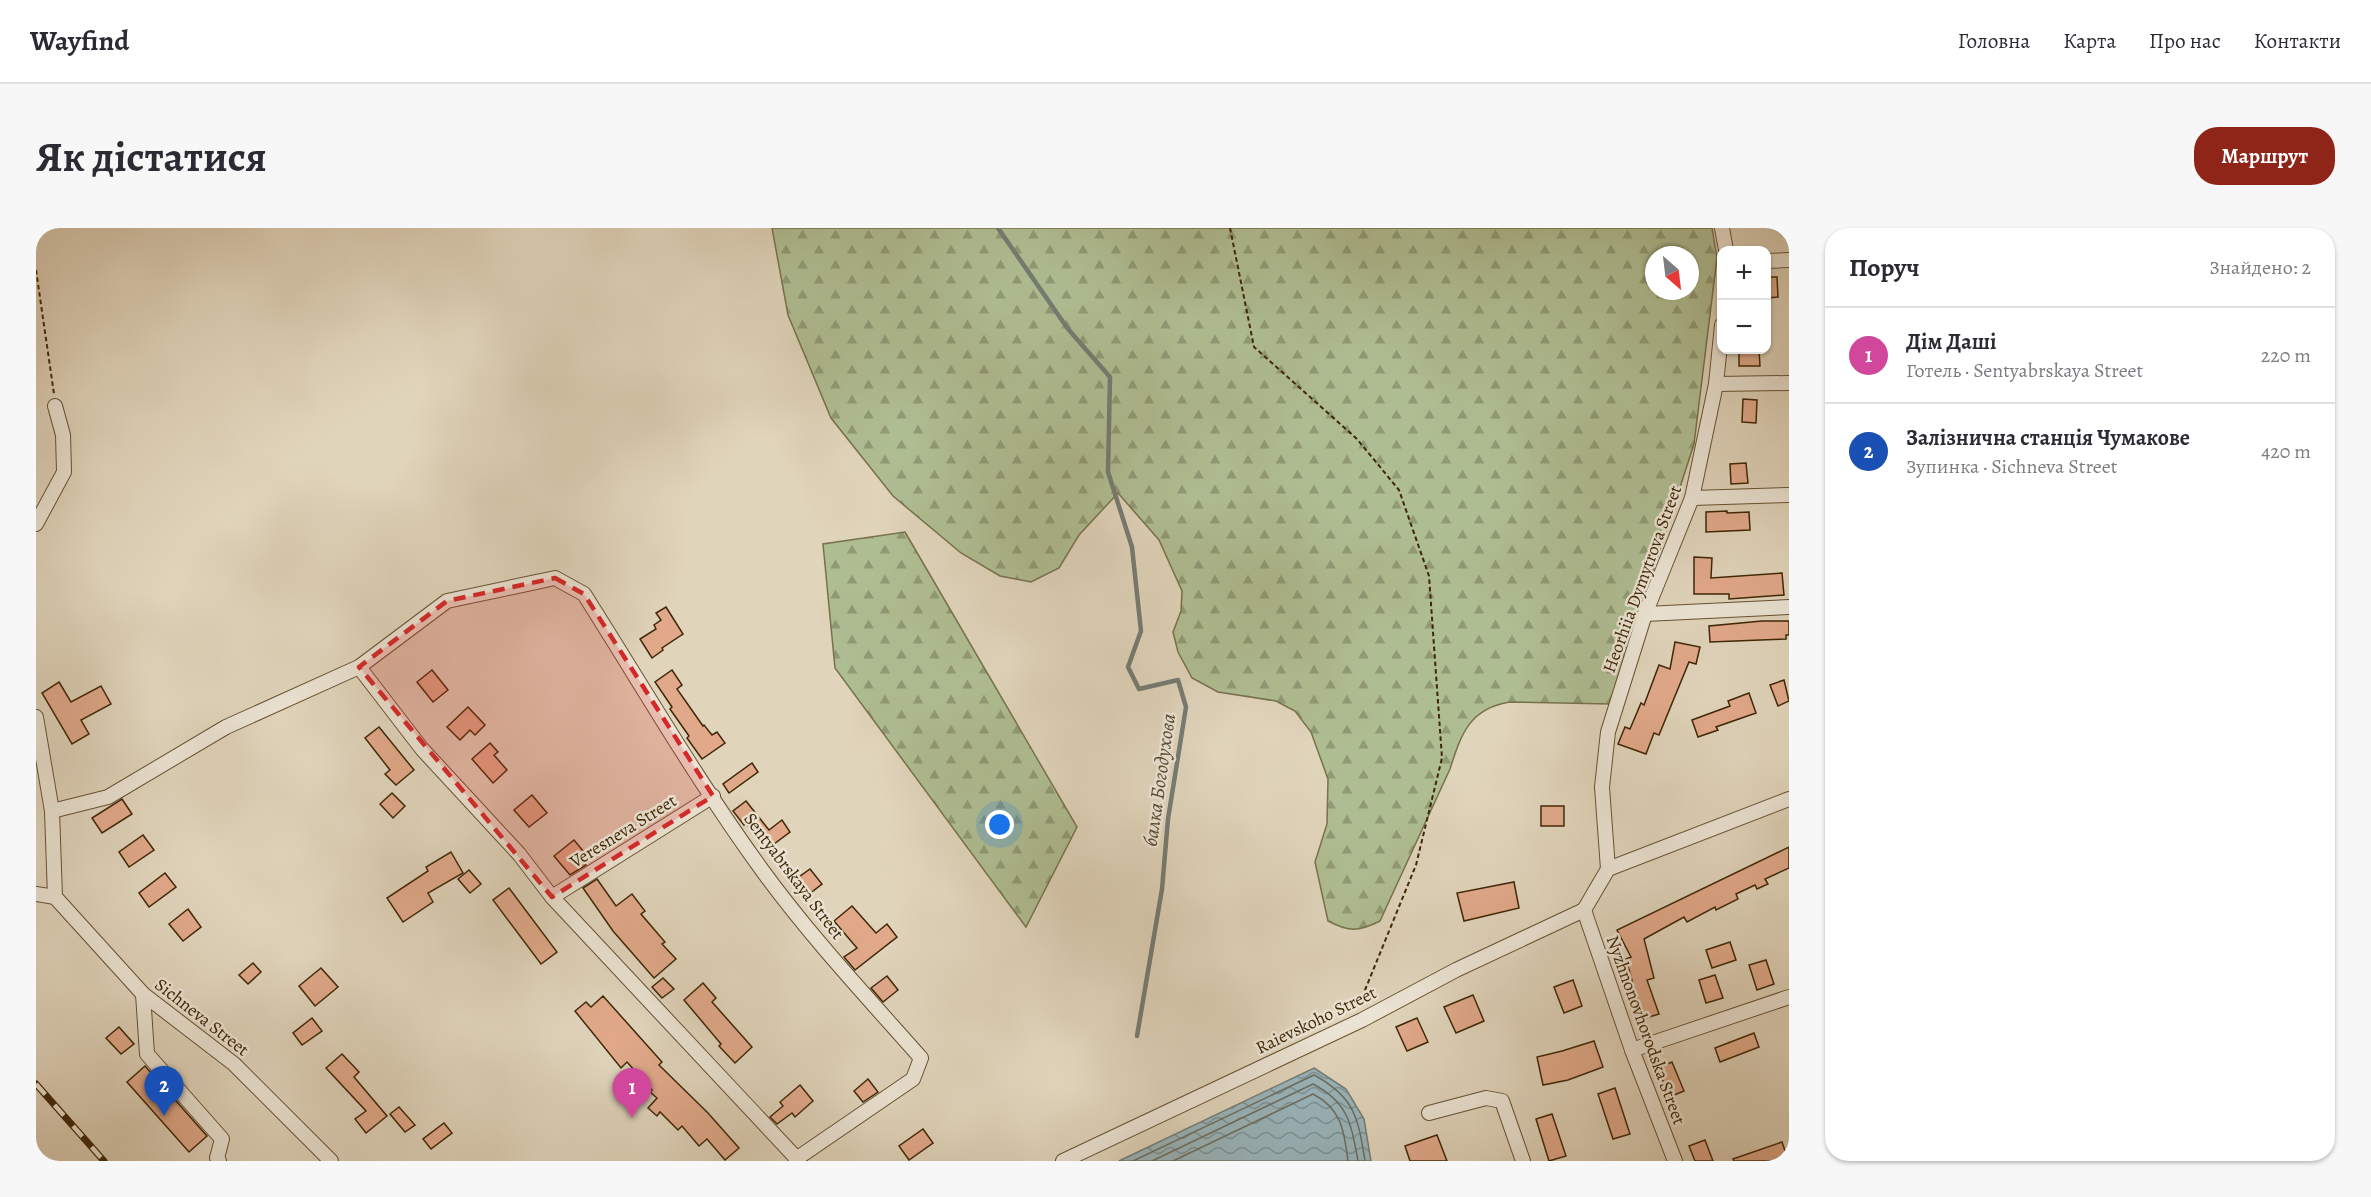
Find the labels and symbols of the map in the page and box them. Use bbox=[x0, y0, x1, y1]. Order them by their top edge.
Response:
north arrow bbox=[1645, 246, 1699, 300]
street label: Heorhiia Dymytrova Street bbox=[1597, 482, 1687, 676]
water label: балка Богодухова bbox=[1137, 712, 1182, 848]
street label: Veresneva Street bbox=[564, 789, 681, 874]
street label: Sentyabrskaya Street bbox=[738, 808, 850, 944]
your location bbox=[985, 810, 1014, 839]
street label: Nyzhnonovhorodska Street bbox=[1601, 932, 1691, 1128]
street label: Sichneva Street bbox=[150, 973, 254, 1061]
street label: Raievskoho Street bbox=[1252, 980, 1380, 1060]
pin: 2 bbox=[144, 1066, 184, 1116]
pin: 1 bbox=[612, 1068, 652, 1118]

